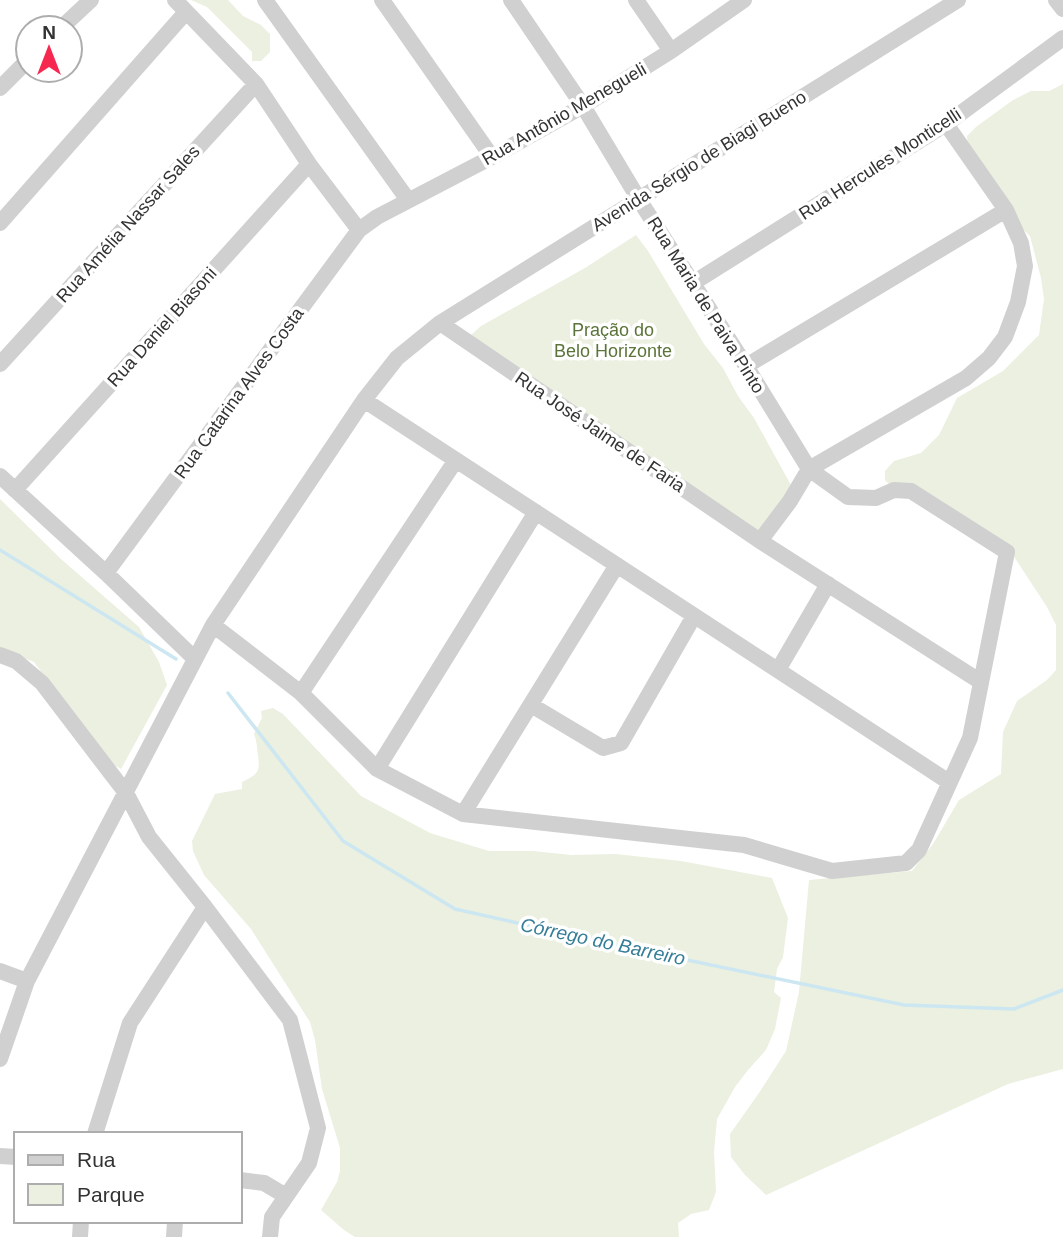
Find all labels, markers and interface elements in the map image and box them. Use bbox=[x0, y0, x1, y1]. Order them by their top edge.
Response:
north arrow bbox=[14, 14, 84, 84]
text: N bbox=[42, 22, 56, 43]
street label: Rua Antônio Menegueli bbox=[478, 59, 650, 169]
street label: Avenida Sérgio de Biagi Bueno bbox=[588, 87, 810, 235]
street label: Rua Hercules Monticelli bbox=[795, 104, 965, 224]
street label: Rua Amélia Nassar Sales bbox=[52, 141, 204, 307]
street label: Rua Maria de Paiva Pinto bbox=[643, 213, 769, 397]
street label: Rua Daniel Biasoni bbox=[103, 263, 221, 391]
street label: Rua Catarina Alves Costa bbox=[170, 303, 308, 482]
park label: Pração do Belo Horizonte bbox=[554, 320, 672, 361]
street label: Rua José Jaime de Faria bbox=[511, 368, 689, 497]
water label: Córrego do Barreiro bbox=[519, 914, 687, 969]
legend bbox=[14, 1132, 242, 1223]
text: Rua bbox=[77, 1148, 116, 1171]
text: Parque bbox=[77, 1183, 145, 1206]

